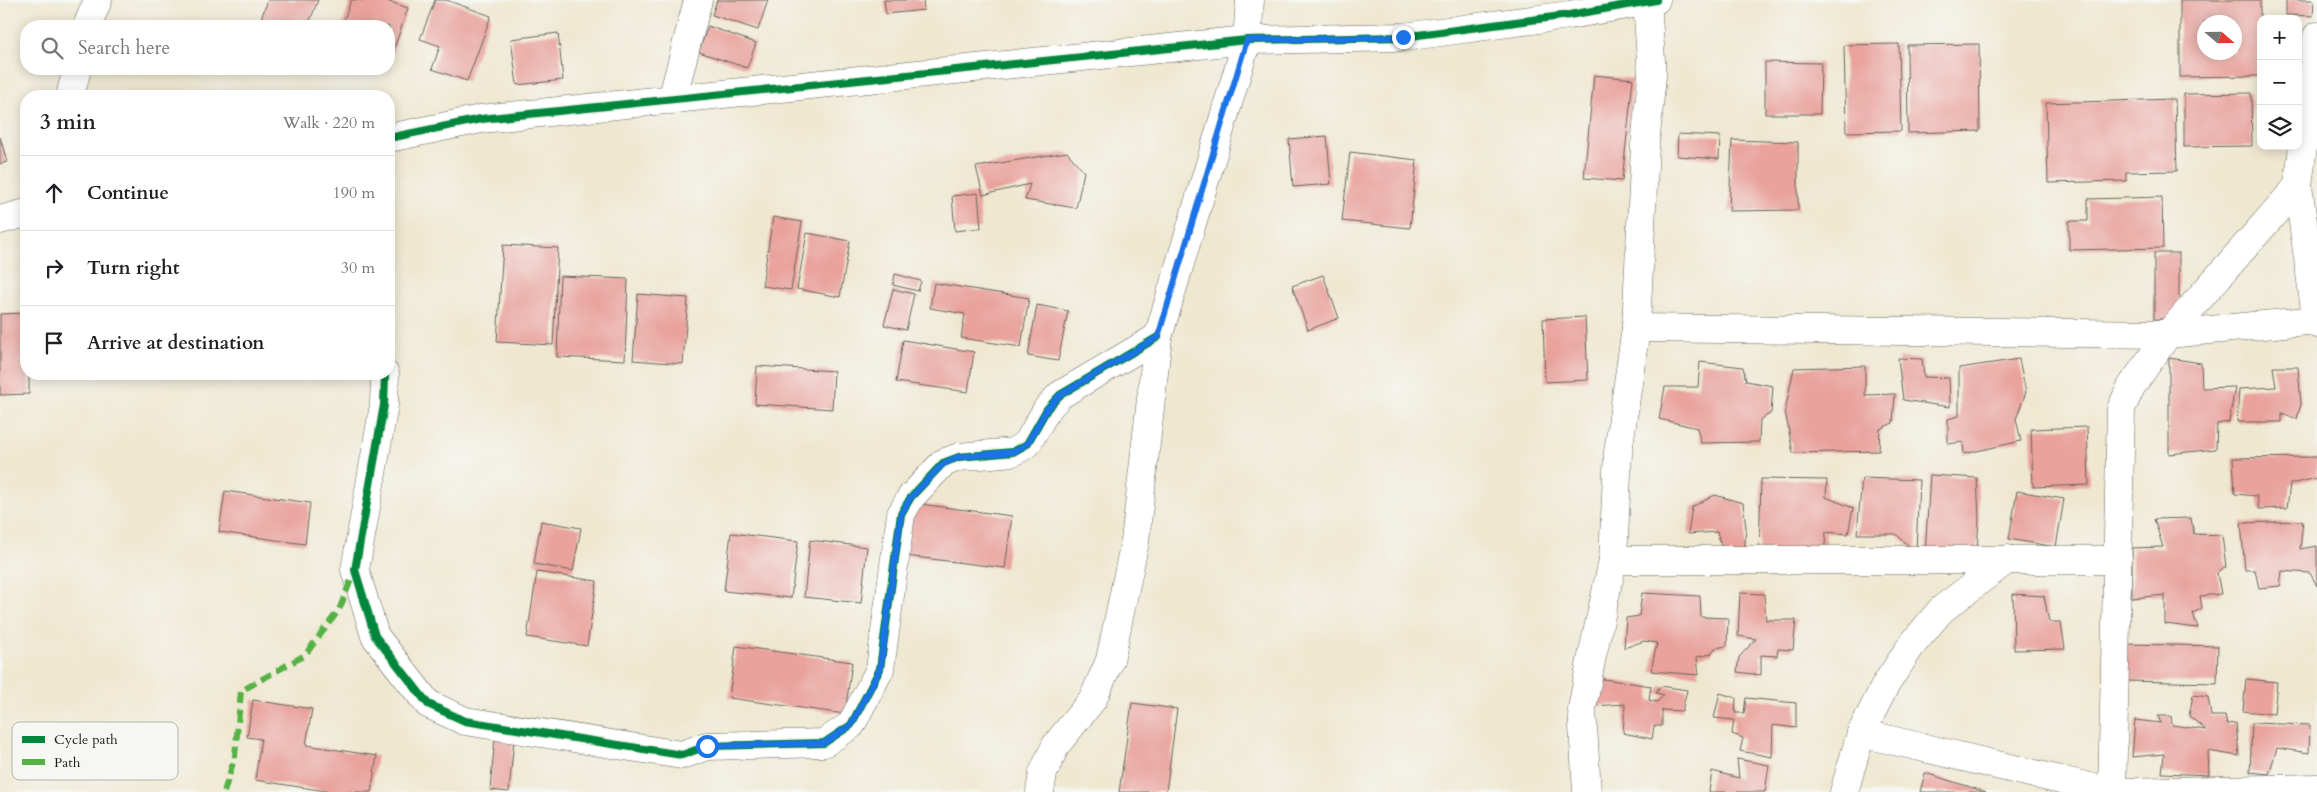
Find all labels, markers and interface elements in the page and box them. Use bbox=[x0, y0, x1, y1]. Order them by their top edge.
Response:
north arrow bbox=[2197, 15, 2242, 60]
map controls bbox=[2257, 15, 2302, 150]
button: + bbox=[2257, 15, 2302, 60]
search box bbox=[20, 20, 395, 75]
route end bbox=[1392, 26, 1415, 49]
icon: search bbox=[38, 34, 66, 62]
text: Search here bbox=[78, 35, 170, 61]
button: − bbox=[2257, 60, 2302, 105]
button: layers bbox=[2257, 105, 2302, 150]
text: 3 min bbox=[40, 108, 96, 137]
text: Walk · 220 m bbox=[283, 112, 375, 134]
icon: ahead bbox=[40, 179, 68, 207]
text: Continue bbox=[87, 180, 169, 206]
text: 190 m bbox=[333, 182, 375, 204]
icon: right bbox=[40, 254, 68, 282]
text: Turn right bbox=[87, 255, 179, 281]
text: 30 m bbox=[341, 257, 375, 279]
icon: arrive bbox=[40, 329, 68, 357]
text: Arrive at destination bbox=[87, 330, 264, 356]
legend bbox=[12, 722, 178, 780]
text: Cycle path bbox=[54, 730, 118, 749]
route start bbox=[696, 735, 719, 758]
text: Path bbox=[54, 753, 81, 772]

